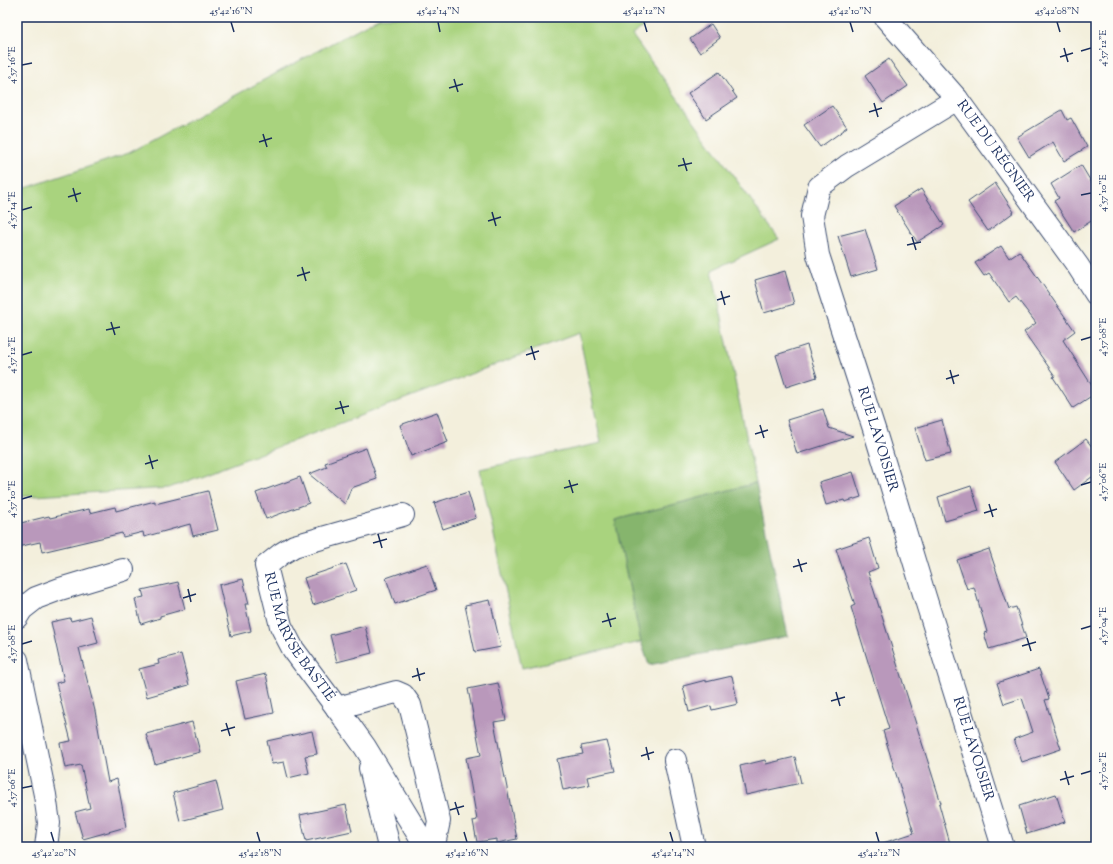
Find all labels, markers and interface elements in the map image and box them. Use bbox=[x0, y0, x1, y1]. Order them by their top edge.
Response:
text: 45°42'16"N bbox=[209, 4, 253, 19]
text: 45°42'14"N bbox=[416, 4, 460, 19]
text: 45°42'12"N bbox=[623, 4, 665, 19]
text: 45°42'10"N bbox=[828, 4, 872, 19]
text: 45°42'08"N bbox=[1035, 4, 1079, 19]
text: 4°57'12"E bbox=[1096, 30, 1111, 66]
text: 4°57'16"E bbox=[5, 46, 20, 84]
street label: RUE DU RÉGNIER bbox=[951, 96, 1039, 207]
text: 4°57'10"E bbox=[1096, 174, 1111, 212]
text: 4°57'14"E bbox=[5, 191, 20, 229]
text: 4°57'08"E bbox=[1096, 318, 1111, 356]
text: 4°57'12"E bbox=[5, 337, 20, 373]
street label: RUE LAVOISIER bbox=[851, 385, 903, 495]
text: 4°57'06"E bbox=[1096, 463, 1111, 501]
text: 4°57'10"E bbox=[5, 480, 20, 518]
street label: RUE MARYSE BASTIÉ bbox=[258, 570, 339, 707]
text: 4°57'04"E bbox=[1096, 607, 1111, 645]
text: 4°57'08"E bbox=[5, 625, 20, 663]
street label: RUE LAVOISIER bbox=[947, 694, 998, 804]
text: 4°57'02"E bbox=[1096, 752, 1111, 790]
text: 4°57'06"E bbox=[5, 769, 20, 807]
text: 45°42'20"N bbox=[32, 846, 76, 861]
text: 45°42'18"N bbox=[238, 846, 282, 861]
text: 45°42'16"N bbox=[445, 846, 489, 861]
text: 45°42'14"N bbox=[651, 846, 695, 861]
text: 45°42'12"N bbox=[858, 846, 900, 861]

